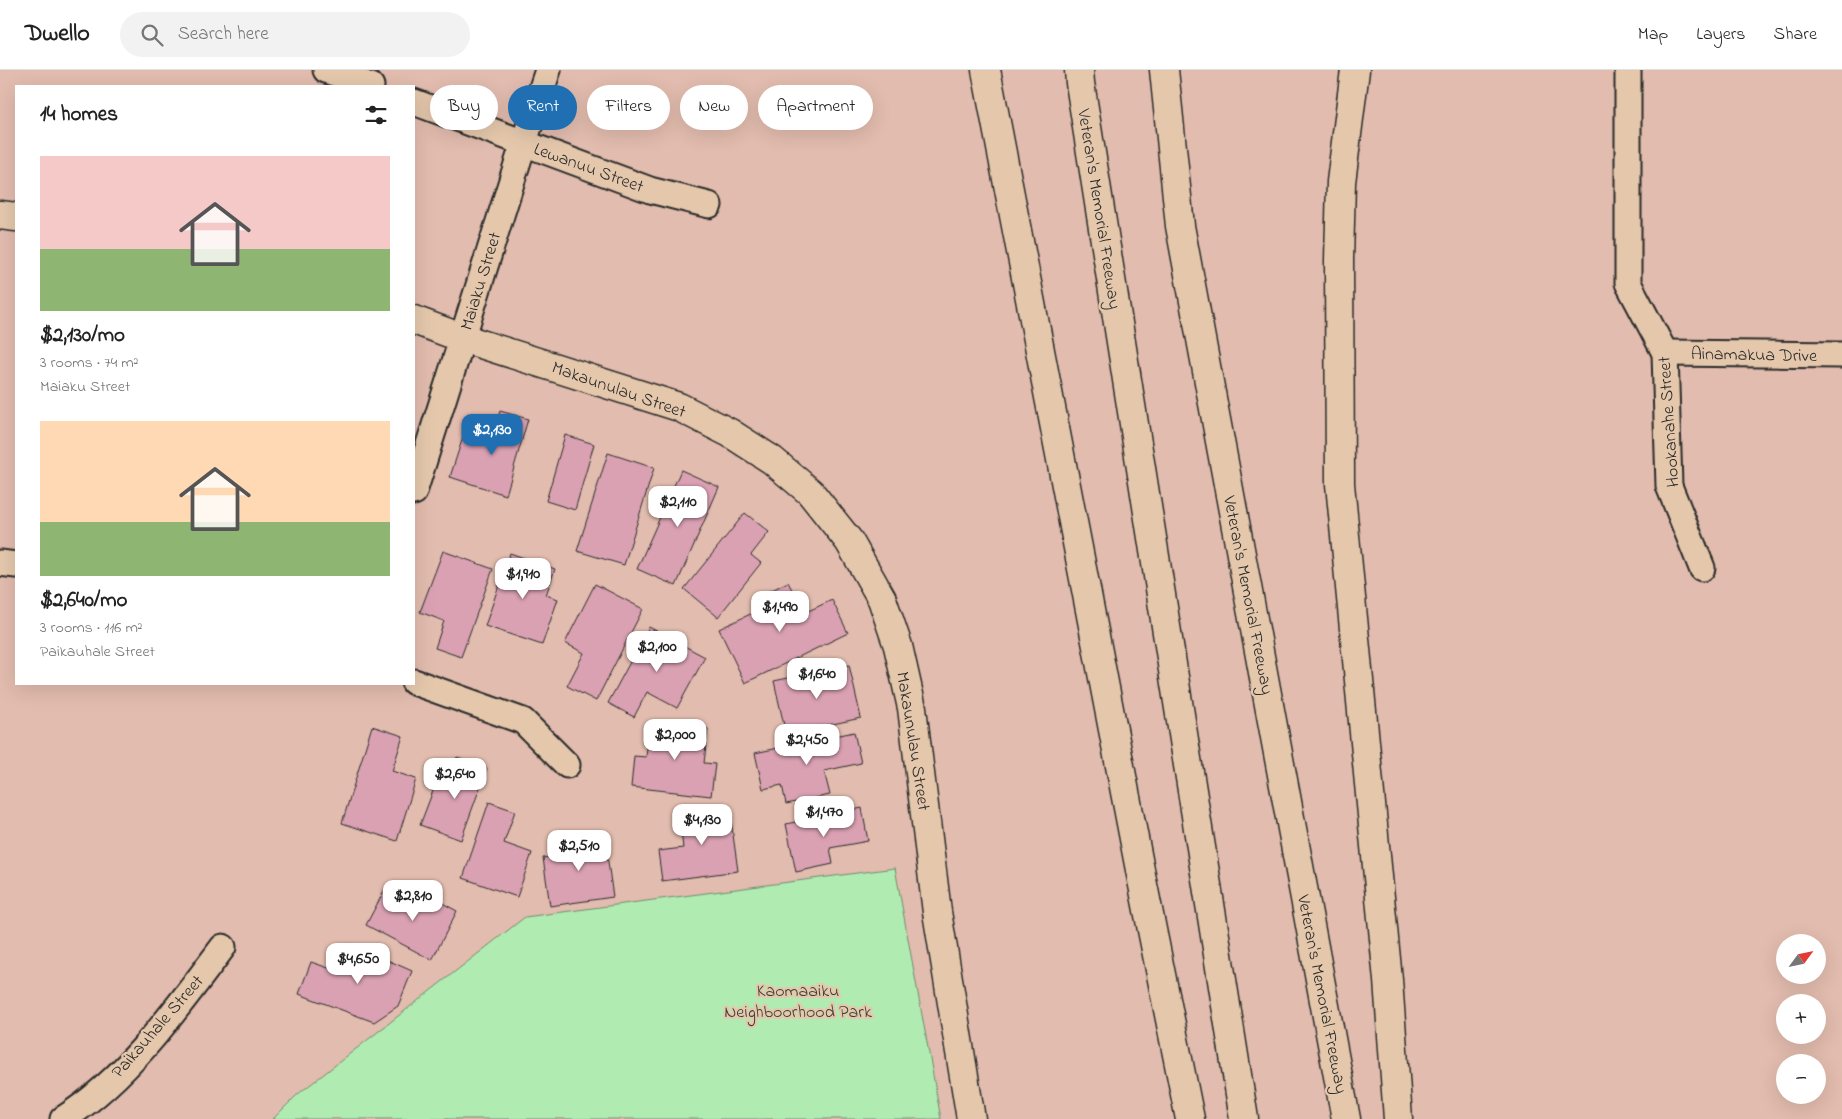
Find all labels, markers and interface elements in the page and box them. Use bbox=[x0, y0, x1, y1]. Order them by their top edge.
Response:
search box bbox=[120, 12, 470, 57]
text: Dwello bbox=[25, 17, 90, 52]
icon: search bbox=[138, 21, 166, 49]
text: Search here bbox=[178, 21, 269, 48]
text: Map bbox=[1638, 22, 1668, 48]
text: Layers bbox=[1696, 22, 1746, 48]
text: Share bbox=[1774, 22, 1817, 48]
chip: Buy bbox=[430, 85, 498, 130]
chip: Rent bbox=[508, 85, 577, 130]
chip: Filters bbox=[587, 85, 670, 130]
chip: New bbox=[680, 85, 748, 130]
chip: Apartment bbox=[758, 85, 873, 130]
text: 14 homes bbox=[40, 100, 118, 130]
icon: filters bbox=[362, 101, 390, 129]
street label: Veteran's Memorial Freeway bbox=[1069, 106, 1127, 311]
street label: Lewanuu Street bbox=[530, 137, 647, 201]
icon: home bbox=[170, 189, 260, 279]
street label: Maiaku Street bbox=[455, 229, 509, 334]
text: $2,130/mo bbox=[40, 321, 125, 351]
street label: Ainamakua Drive bbox=[1690, 342, 1818, 370]
text: 3 rooms · 74 m² bbox=[40, 351, 139, 375]
street label: Hookanahe Street bbox=[1652, 355, 1688, 488]
street label: Makaunulau Street bbox=[548, 356, 689, 426]
text: Maiaku Street bbox=[40, 375, 130, 399]
pin: $2,130 bbox=[451, 414, 533, 456]
text: $2,130 bbox=[473, 418, 512, 442]
icon: home bbox=[170, 454, 260, 544]
pin: $2,110 bbox=[637, 486, 719, 528]
text: $2,110 bbox=[659, 490, 697, 514]
street label: Veteran's Memorial Freeway bbox=[1215, 493, 1279, 697]
pin: $1,910 bbox=[482, 558, 564, 600]
text: $1,910 bbox=[506, 562, 540, 586]
text: $2,640/mo bbox=[40, 586, 127, 616]
pin: $1,490 bbox=[739, 590, 821, 633]
text: $1,490 bbox=[762, 595, 798, 619]
text: 3 rooms · 116 m² bbox=[40, 616, 143, 640]
pin: $2,100 bbox=[616, 630, 698, 673]
text: $2,100 bbox=[637, 635, 677, 659]
text: Paikauhale Street bbox=[40, 640, 155, 664]
pin: $1,640 bbox=[776, 658, 858, 700]
text: $1,640 bbox=[798, 662, 836, 686]
street label: Makaunulau Street bbox=[888, 670, 936, 813]
pin: $2,000 bbox=[634, 718, 716, 761]
text: $2,000 bbox=[654, 723, 696, 747]
pin: $2,450 bbox=[766, 724, 848, 766]
text: $2,450 bbox=[785, 728, 829, 752]
pin: $2,640 bbox=[414, 758, 496, 800]
text: $2,640 bbox=[435, 762, 475, 786]
pin: $1,470 bbox=[783, 796, 865, 838]
text: $1,470 bbox=[805, 800, 843, 824]
pin: $4,130 bbox=[661, 804, 743, 846]
text: $4,130 bbox=[683, 808, 721, 832]
pin: $2,510 bbox=[538, 830, 620, 872]
text: $2,510 bbox=[558, 834, 600, 858]
pin: $2,810 bbox=[372, 880, 454, 922]
text: $2,810 bbox=[394, 884, 432, 908]
street label: Veteran's Memorial Freeway bbox=[1289, 892, 1353, 1096]
north arrow bbox=[1776, 934, 1826, 984]
map controls bbox=[1776, 934, 1826, 1104]
pin: $4,650 bbox=[317, 942, 399, 985]
text: $4,650 bbox=[337, 947, 379, 971]
street label: Paikauhale Street bbox=[106, 970, 211, 1085]
park label: Kaomaaiku Neighboorhood Park bbox=[724, 979, 872, 1027]
button: + bbox=[1776, 994, 1826, 1044]
button: − bbox=[1776, 1054, 1826, 1104]

